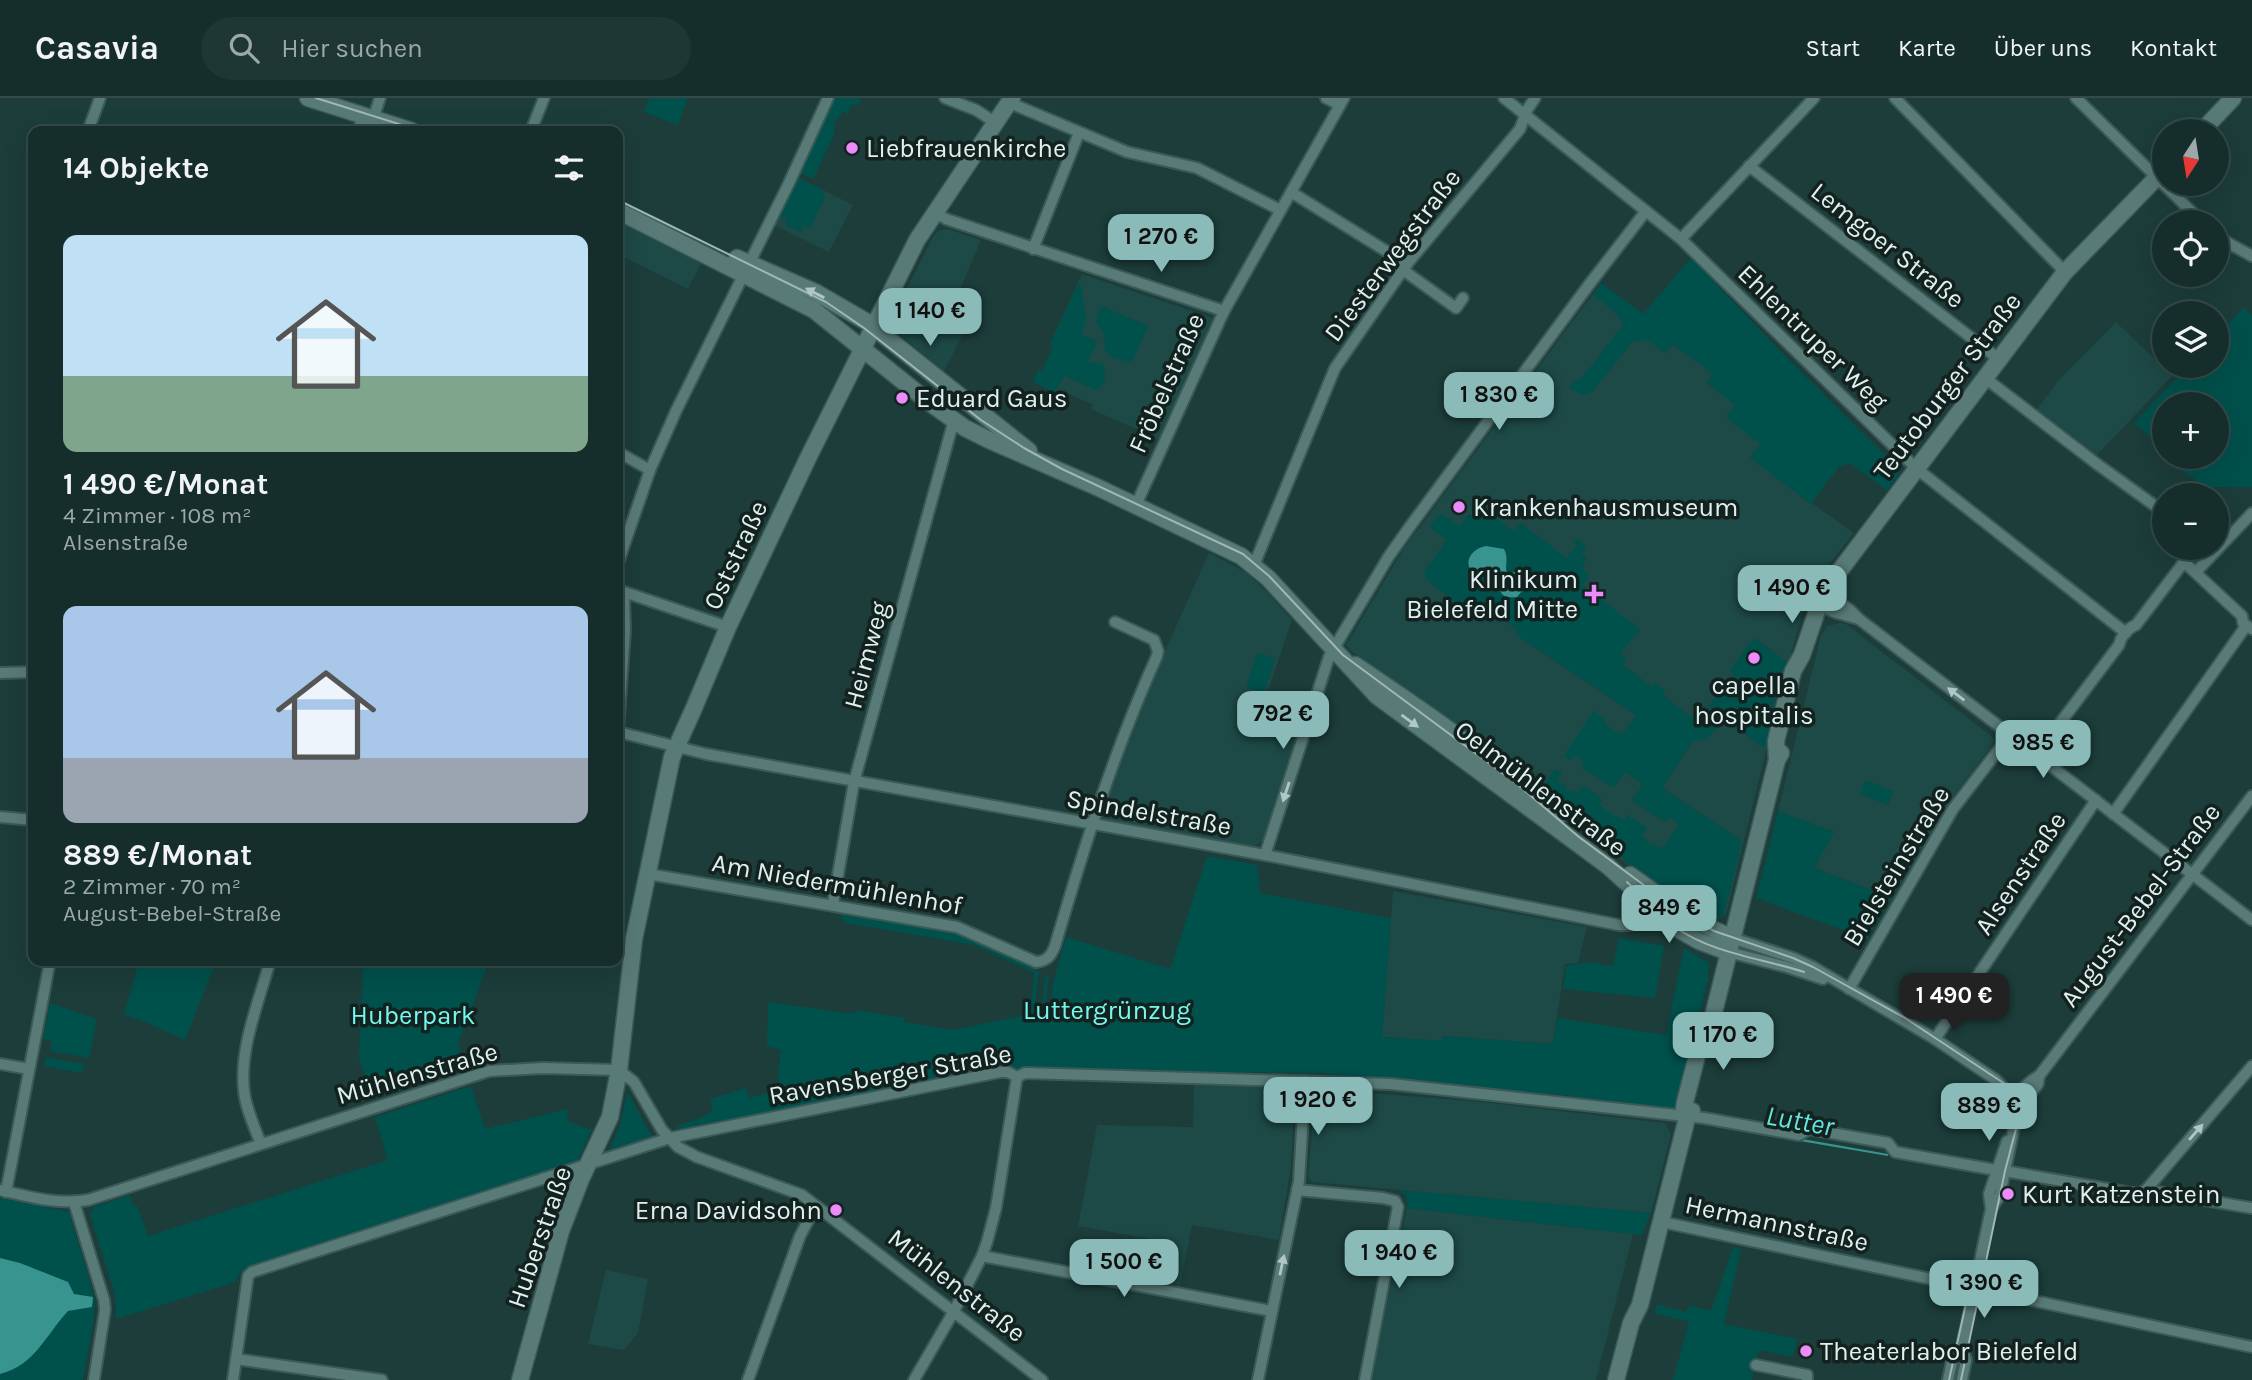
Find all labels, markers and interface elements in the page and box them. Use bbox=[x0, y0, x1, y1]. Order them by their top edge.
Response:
search box bbox=[201, 17, 691, 80]
text: Casavia bbox=[35, 29, 159, 67]
icon: search bbox=[225, 29, 263, 67]
text: Hier suchen bbox=[281, 33, 423, 64]
text: Start bbox=[1806, 34, 1860, 62]
text: Karte bbox=[1898, 34, 1956, 62]
text: Über uns bbox=[1994, 34, 2092, 62]
text: Kontakt bbox=[2130, 34, 2217, 62]
north arrow bbox=[2152, 119, 2230, 196]
map controls bbox=[2152, 119, 2229, 560]
place label: Liebfrauenkirche bbox=[866, 133, 1066, 164]
marker: Liebfrauenkirche bbox=[844, 140, 860, 156]
icon: filters bbox=[550, 149, 588, 187]
text: 14 Objekte bbox=[63, 150, 209, 186]
street label: Diesterwegstraße bbox=[1317, 163, 1467, 348]
street label: Lemgoer Straße bbox=[1805, 176, 1971, 315]
button: locate bbox=[2152, 210, 2229, 287]
pin: 1 270 € bbox=[1096, 214, 1226, 274]
text: 1 270 € bbox=[1124, 223, 1198, 250]
street label: Ehlentruper Weg bbox=[1731, 258, 1894, 417]
icon: home bbox=[263, 281, 389, 407]
one-way arrow bbox=[805, 287, 825, 299]
street label: Teutoburger Straße bbox=[1867, 287, 2028, 486]
pin: 1 140 € bbox=[865, 288, 995, 348]
text: 1 140 € bbox=[895, 297, 965, 324]
button: layers bbox=[2152, 301, 2229, 378]
street label: Fröbelstraße bbox=[1122, 309, 1211, 458]
pin: 1 830 € bbox=[1434, 372, 1564, 432]
text: 1 830 € bbox=[1460, 381, 1538, 408]
place label: Eduard Gaus bbox=[916, 383, 1068, 414]
marker: Eduard Gaus bbox=[894, 390, 910, 406]
button: + bbox=[2152, 392, 2229, 469]
text: 1 490 €/Monat bbox=[63, 466, 268, 502]
button: − bbox=[2152, 483, 2229, 560]
place label: Krankenhausmuseum bbox=[1473, 492, 1738, 523]
street label: Oststraße bbox=[697, 496, 774, 615]
marker: Krankenhausmuseum bbox=[1451, 499, 1467, 515]
text: 4 Zimmer · 108 m² bbox=[63, 502, 252, 529]
text: Alsenstraße bbox=[63, 529, 188, 556]
place label: Klinikum Bielefeld Mitte bbox=[1406, 564, 1578, 625]
pin: 1 490 € bbox=[1727, 566, 1857, 625]
text: 1 490 € bbox=[1754, 574, 1830, 601]
marker: Klinikum Bielefeld Mitte bbox=[1584, 584, 1604, 604]
street label: Heimweg bbox=[837, 598, 896, 712]
marker: capella hospitalis bbox=[1746, 650, 1762, 666]
icon: home bbox=[263, 652, 389, 778]
place label: capella hospitalis bbox=[1694, 670, 1814, 731]
one-way arrow bbox=[1947, 687, 1965, 701]
pin: 792 € bbox=[1234, 692, 1332, 751]
text: 792 € bbox=[1253, 700, 1313, 727]
one-way arrow bbox=[1401, 714, 1419, 728]
street label: Oelmühlenstraße bbox=[1449, 714, 1632, 863]
pin: 985 € bbox=[1994, 720, 2092, 780]
text: 985 € bbox=[2012, 729, 2074, 756]
one-way arrow bbox=[1280, 781, 1291, 802]
street label: Bielsteinstraße bbox=[1836, 781, 1956, 952]
street label: Spindelstraße bbox=[1064, 783, 1234, 842]
street label: August-Bebel-Straße bbox=[2054, 797, 2227, 1013]
street label: Alsenstraße bbox=[1968, 806, 2073, 941]
text: 889 €/Monat bbox=[63, 837, 252, 873]
street label: Am Niedermühlenhof bbox=[709, 847, 965, 922]
text: 2 Zimmer · 70 m² bbox=[63, 873, 241, 900]
pin: 849 € bbox=[1620, 886, 1718, 945]
text: 849 € bbox=[1638, 894, 1700, 921]
text: August-Bebel-Straße bbox=[63, 900, 281, 927]
pin: 1 490 € bbox=[1889, 974, 2019, 1033]
text: 1 490 € bbox=[1916, 982, 1992, 1009]
park label: Luttergrünzug bbox=[1023, 995, 1191, 1026]
park label: Huberpark bbox=[351, 1000, 475, 1031]
pin: 1 170 € bbox=[1658, 1012, 1788, 1072]
text: 1 170 € bbox=[1689, 1021, 1757, 1048]
street label: Mühlenstraße bbox=[333, 1036, 501, 1111]
street label: Ravensberger Straße bbox=[766, 1038, 1014, 1111]
pin: 1 920 € bbox=[1253, 1077, 1383, 1137]
pin: 889 € bbox=[1940, 1084, 2038, 1143]
text: 1 920 € bbox=[1280, 1086, 1356, 1113]
text: 889 € bbox=[1957, 1092, 2021, 1119]
water label: Lutter bbox=[1763, 1098, 1838, 1143]
one-way arrow bbox=[2188, 1124, 2203, 1141]
street label: Huberstraße bbox=[501, 1162, 578, 1312]
place label: Kurt Katzenstein bbox=[2022, 1179, 2220, 1210]
marker: Kurt Katzenstein bbox=[2000, 1186, 2016, 1202]
street label: Hermannstraße bbox=[1682, 1189, 1871, 1258]
place label: Erna Davidsohn bbox=[635, 1195, 822, 1226]
marker: Erna Davidsohn bbox=[828, 1202, 844, 1218]
street label: Mühlenstraße bbox=[882, 1222, 1032, 1349]
pin: 1 940 € bbox=[1334, 1230, 1464, 1290]
text: 1 940 € bbox=[1361, 1239, 1437, 1266]
pin: 1 500 € bbox=[1059, 1240, 1189, 1299]
text: 1 500 € bbox=[1086, 1248, 1162, 1275]
one-way arrow bbox=[1276, 1254, 1287, 1276]
pin: 1 390 € bbox=[1919, 1260, 2049, 1320]
text: 1 390 € bbox=[1945, 1269, 2023, 1296]
place label: Theaterlabor Bielefeld bbox=[1820, 1336, 2079, 1367]
marker: Theaterlabor Bielefeld bbox=[1798, 1343, 1814, 1359]

